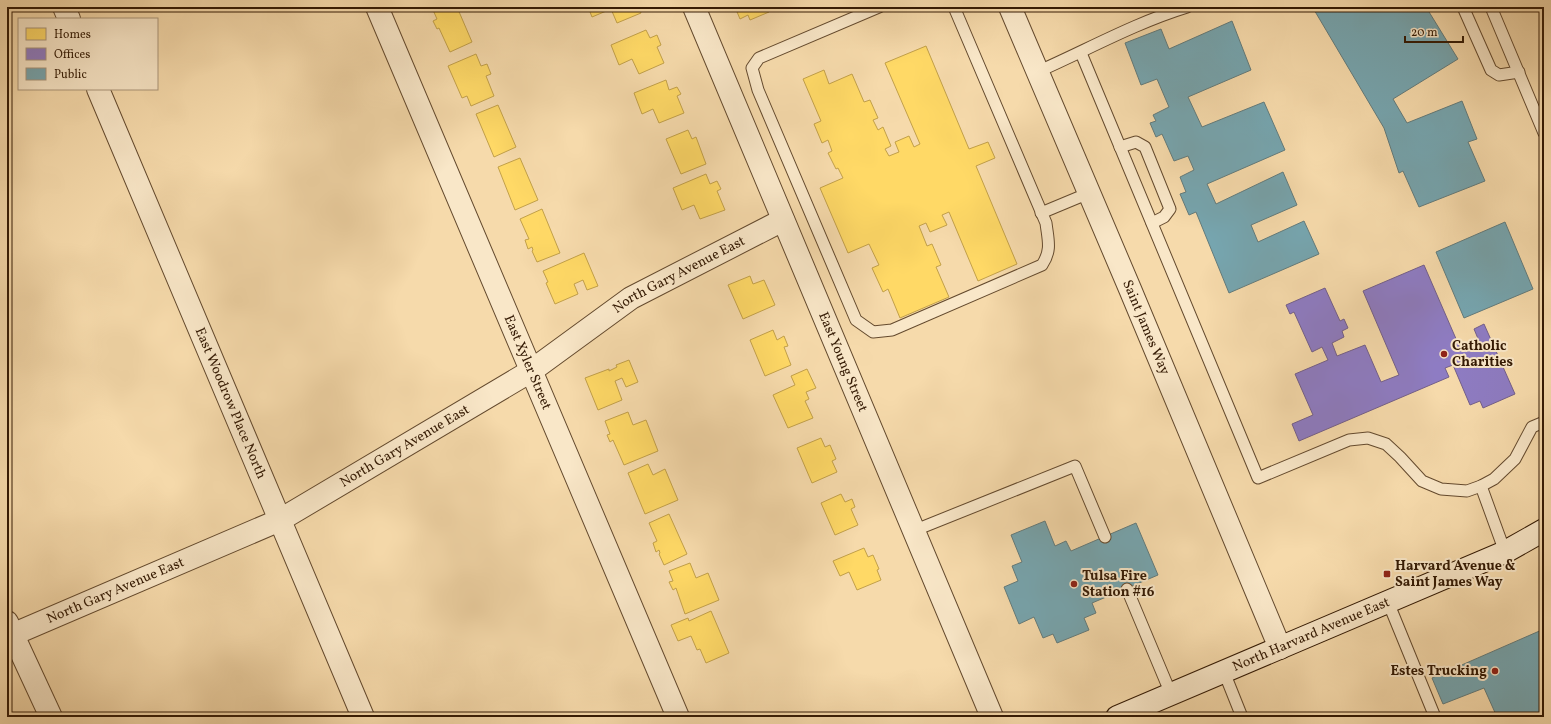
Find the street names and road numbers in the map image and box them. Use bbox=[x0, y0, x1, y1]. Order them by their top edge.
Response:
street label: North Gary Avenue East bbox=[609, 231, 749, 318]
street label: Saint James Way bbox=[1118, 277, 1174, 378]
street label: East Young Street bbox=[814, 309, 872, 415]
street label: East Xyler Street bbox=[499, 312, 556, 413]
street label: East Woodrow Place North bbox=[190, 324, 271, 482]
street label: North Gary Avenue East bbox=[336, 400, 473, 492]
street label: North Gary Avenue East bbox=[44, 553, 187, 628]
street label: North Harvard Avenue East bbox=[1230, 593, 1393, 676]

